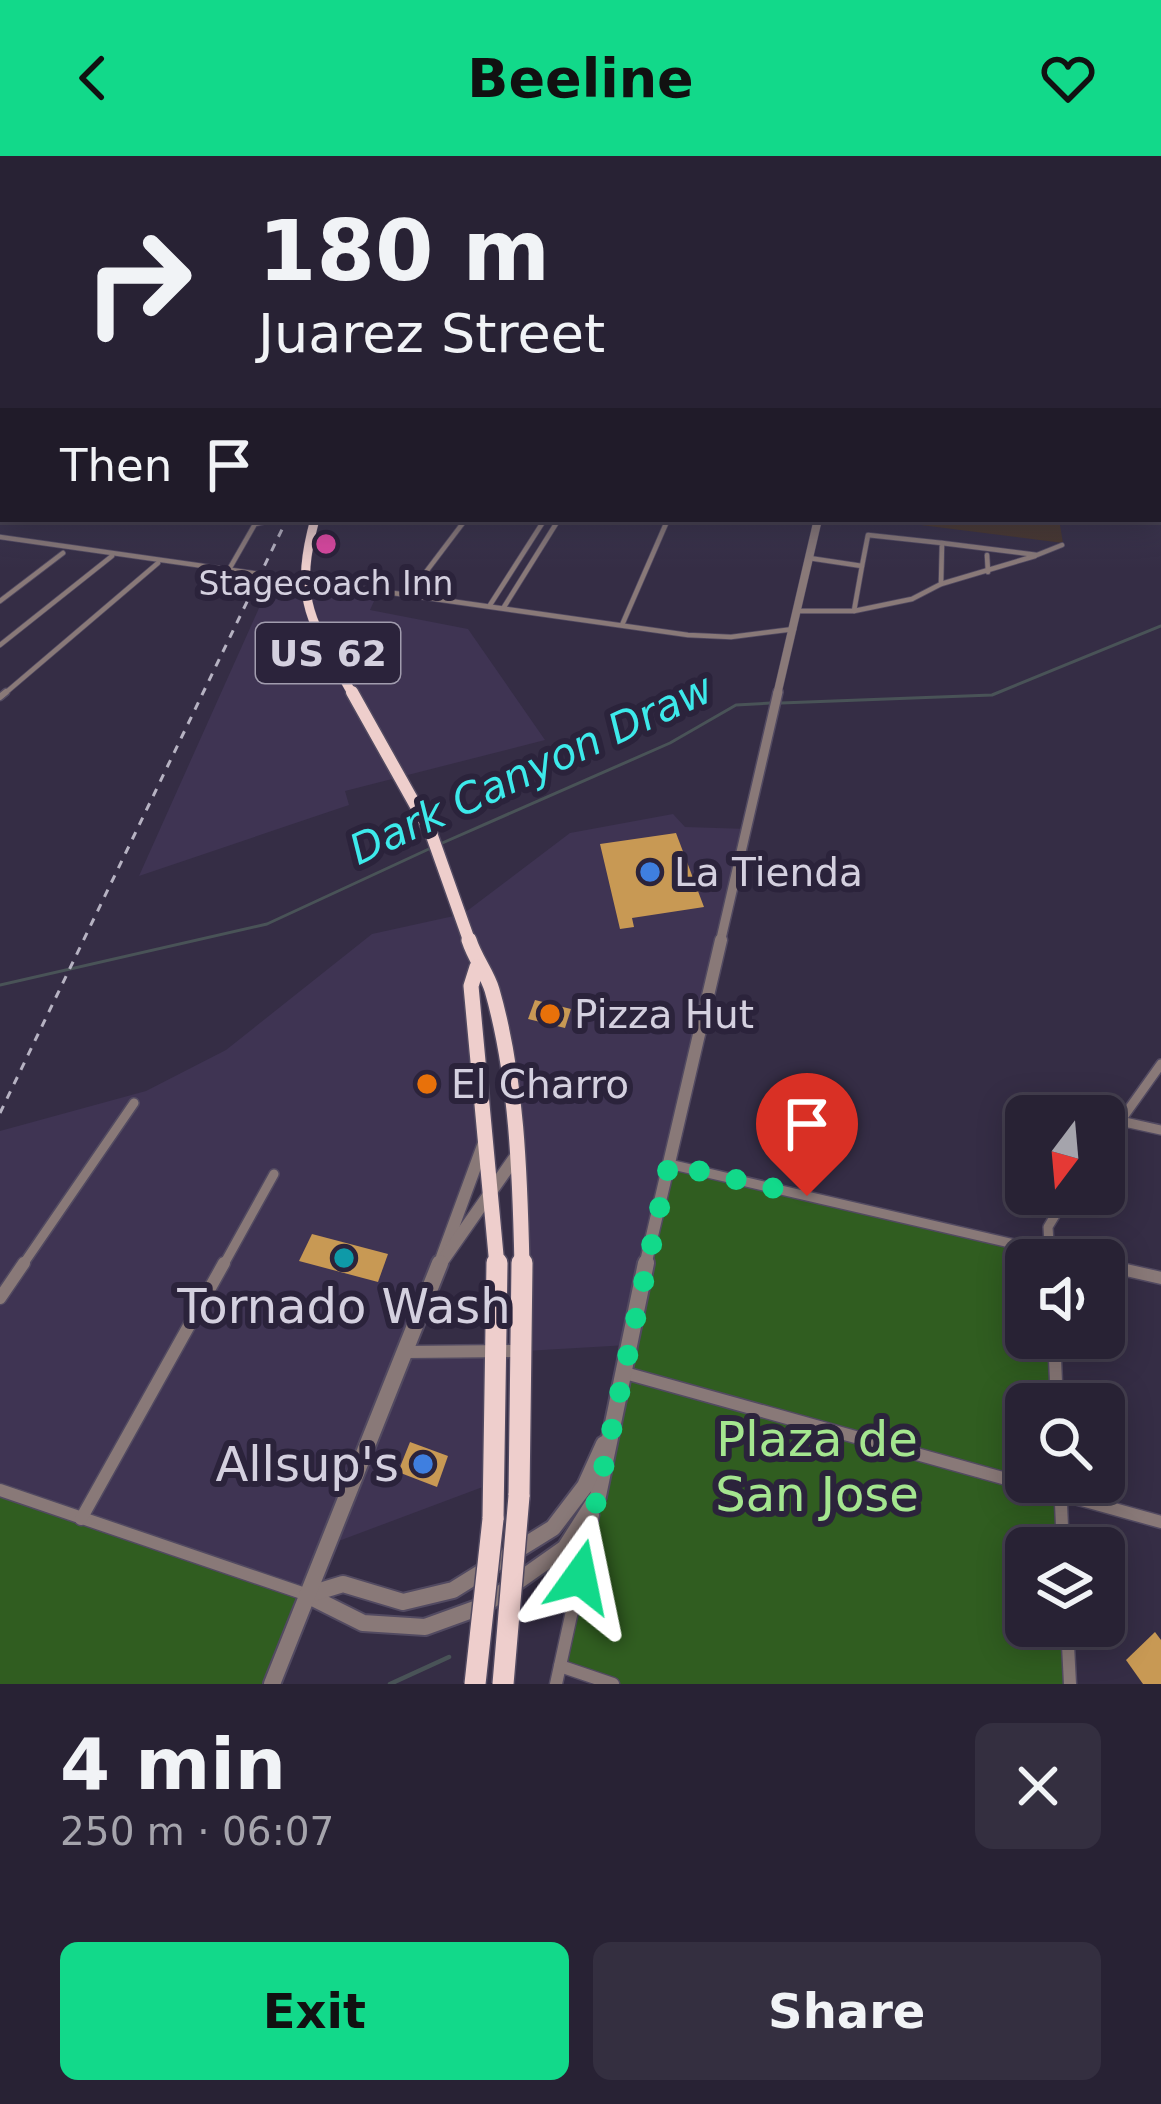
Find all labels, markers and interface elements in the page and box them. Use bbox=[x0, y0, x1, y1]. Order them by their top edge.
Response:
icon: back bbox=[60, 45, 126, 111]
icon: heart bbox=[1035, 45, 1101, 111]
text: Beeline bbox=[467, 47, 694, 110]
text: 180 m bbox=[258, 202, 550, 300]
icon: right bbox=[60, 204, 216, 360]
text: Juarez Street bbox=[258, 302, 605, 365]
icon: arrive bbox=[196, 432, 262, 498]
text: Then bbox=[60, 439, 172, 492]
marker: Stagecoach Inn bbox=[313, 531, 339, 557]
place label: Stagecoach Inn bbox=[198, 564, 454, 603]
road number: US 62 bbox=[256, 623, 400, 683]
water label: Dark Canyon Draw bbox=[342, 663, 721, 875]
place label: La Tienda bbox=[674, 850, 863, 895]
marker: La Tienda bbox=[637, 859, 663, 885]
place label: Pizza Hut bbox=[574, 992, 754, 1037]
marker: Pizza Hut bbox=[537, 1001, 563, 1027]
place label: El Charro bbox=[451, 1062, 629, 1107]
marker: El Charro bbox=[414, 1071, 440, 1097]
pin bbox=[756, 1073, 858, 1196]
icon: arrive bbox=[774, 1091, 840, 1157]
north arrow bbox=[1005, 1095, 1125, 1215]
map controls bbox=[1005, 1095, 1125, 1647]
button: sound bbox=[1005, 1239, 1125, 1359]
marker: Tornado Wash bbox=[331, 1245, 357, 1271]
place label: Tornado Wash bbox=[176, 1278, 511, 1334]
button: search bbox=[1005, 1383, 1125, 1503]
park label: Plaza de San Jose bbox=[715, 1411, 919, 1522]
place label: Allsup's bbox=[215, 1436, 399, 1492]
marker: Allsup's bbox=[410, 1451, 436, 1477]
position arrow bbox=[517, 1514, 643, 1640]
button: layers bbox=[1005, 1527, 1125, 1647]
text: 4 min bbox=[60, 1722, 286, 1806]
button: close bbox=[975, 1723, 1101, 1849]
text: 250 m · 06:07 bbox=[60, 1809, 334, 1854]
button: Exit bbox=[60, 1942, 569, 2080]
button: Share bbox=[593, 1942, 1101, 2080]

